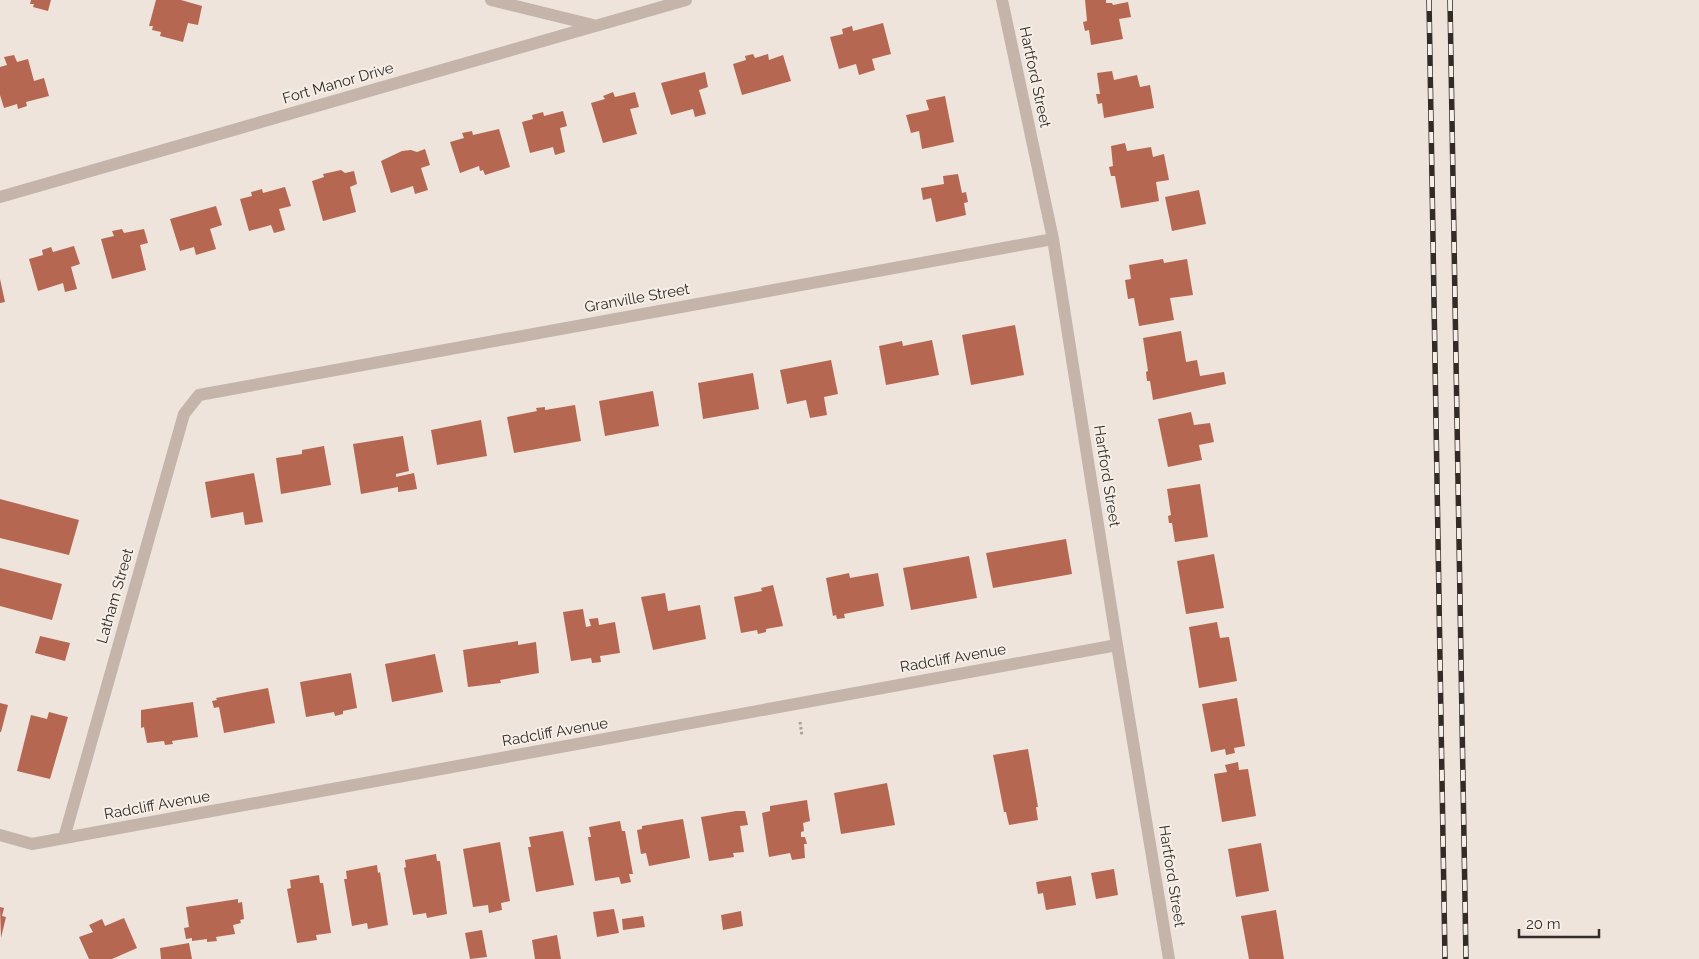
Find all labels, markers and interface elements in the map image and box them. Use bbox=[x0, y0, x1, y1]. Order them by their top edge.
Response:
street label: Hartford Street bbox=[1016, 25, 1054, 129]
street label: Fort Manor Drive bbox=[280, 58, 396, 107]
street label: Granville Street bbox=[583, 280, 691, 316]
street label: Hartford Street bbox=[1090, 424, 1124, 528]
street label: Latham Street bbox=[93, 546, 137, 646]
street label: Radcliff Avenue bbox=[899, 640, 1008, 676]
street label: Radcliff Avenue bbox=[501, 714, 610, 750]
street label: Radcliff Avenue bbox=[103, 787, 212, 823]
street label: Hartford Street bbox=[1155, 824, 1189, 928]
scale bar bbox=[1519, 906, 1599, 938]
text: 20 m bbox=[1526, 915, 1561, 933]

